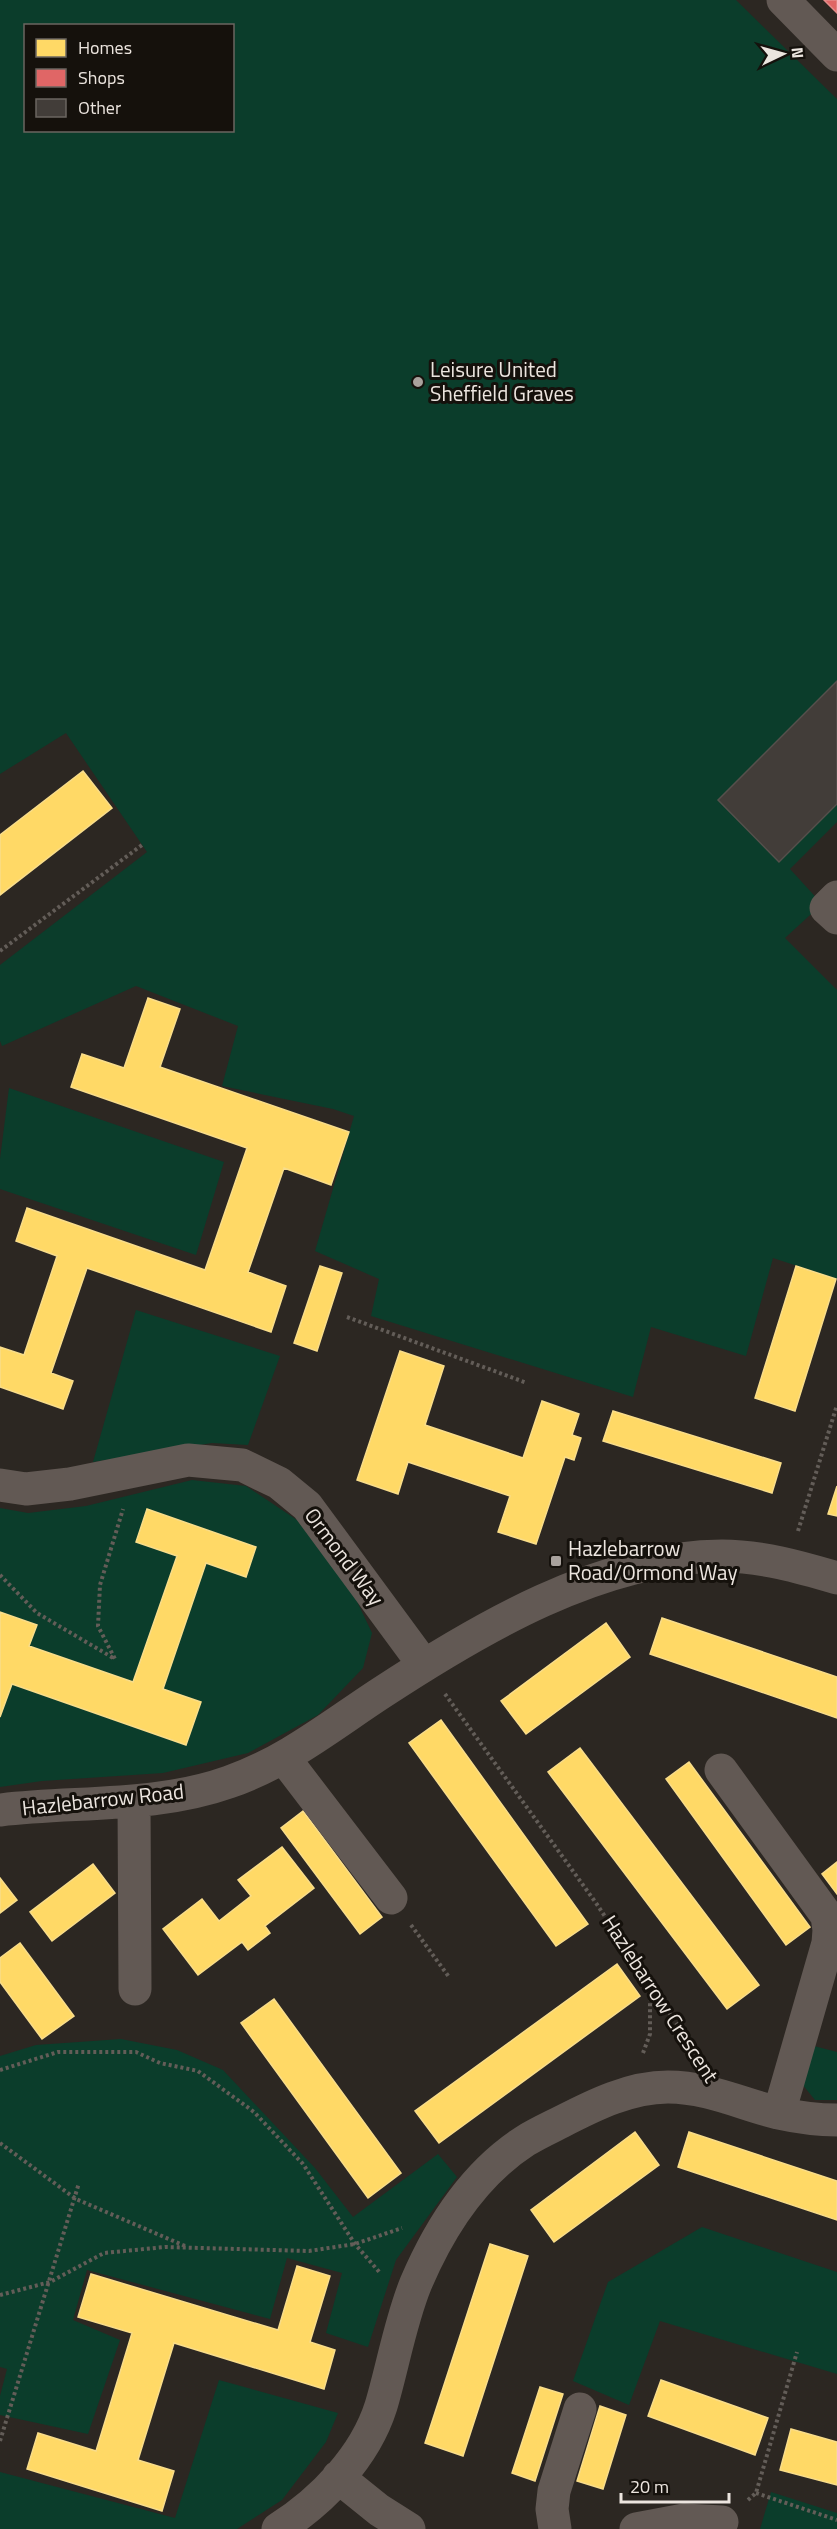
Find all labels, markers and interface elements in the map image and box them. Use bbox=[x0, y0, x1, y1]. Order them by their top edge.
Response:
legend bbox=[24, 24, 234, 132]
north arrow bbox=[753, 24, 813, 84]
text: Homes bbox=[78, 34, 132, 61]
text: N bbox=[786, 46, 810, 59]
text: Shops bbox=[78, 64, 125, 91]
text: Other bbox=[78, 94, 121, 121]
place label: Leisure United Sheffield Graves bbox=[430, 353, 574, 409]
marker: Leisure United Sheffield Graves bbox=[411, 375, 425, 389]
street label: Ormond Way bbox=[297, 1501, 392, 1612]
place label: Hazlebarrow Road/Ormond Way bbox=[568, 1532, 738, 1588]
marker: Hazlebarrow Road/Ormond Way bbox=[549, 1554, 563, 1568]
street label: Hazlebarrow Road bbox=[20, 1775, 185, 1823]
street label: Hazlebarrow Crescent bbox=[595, 1908, 727, 2089]
scale bar bbox=[621, 2466, 729, 2504]
text: 20 m bbox=[630, 2473, 669, 2500]

